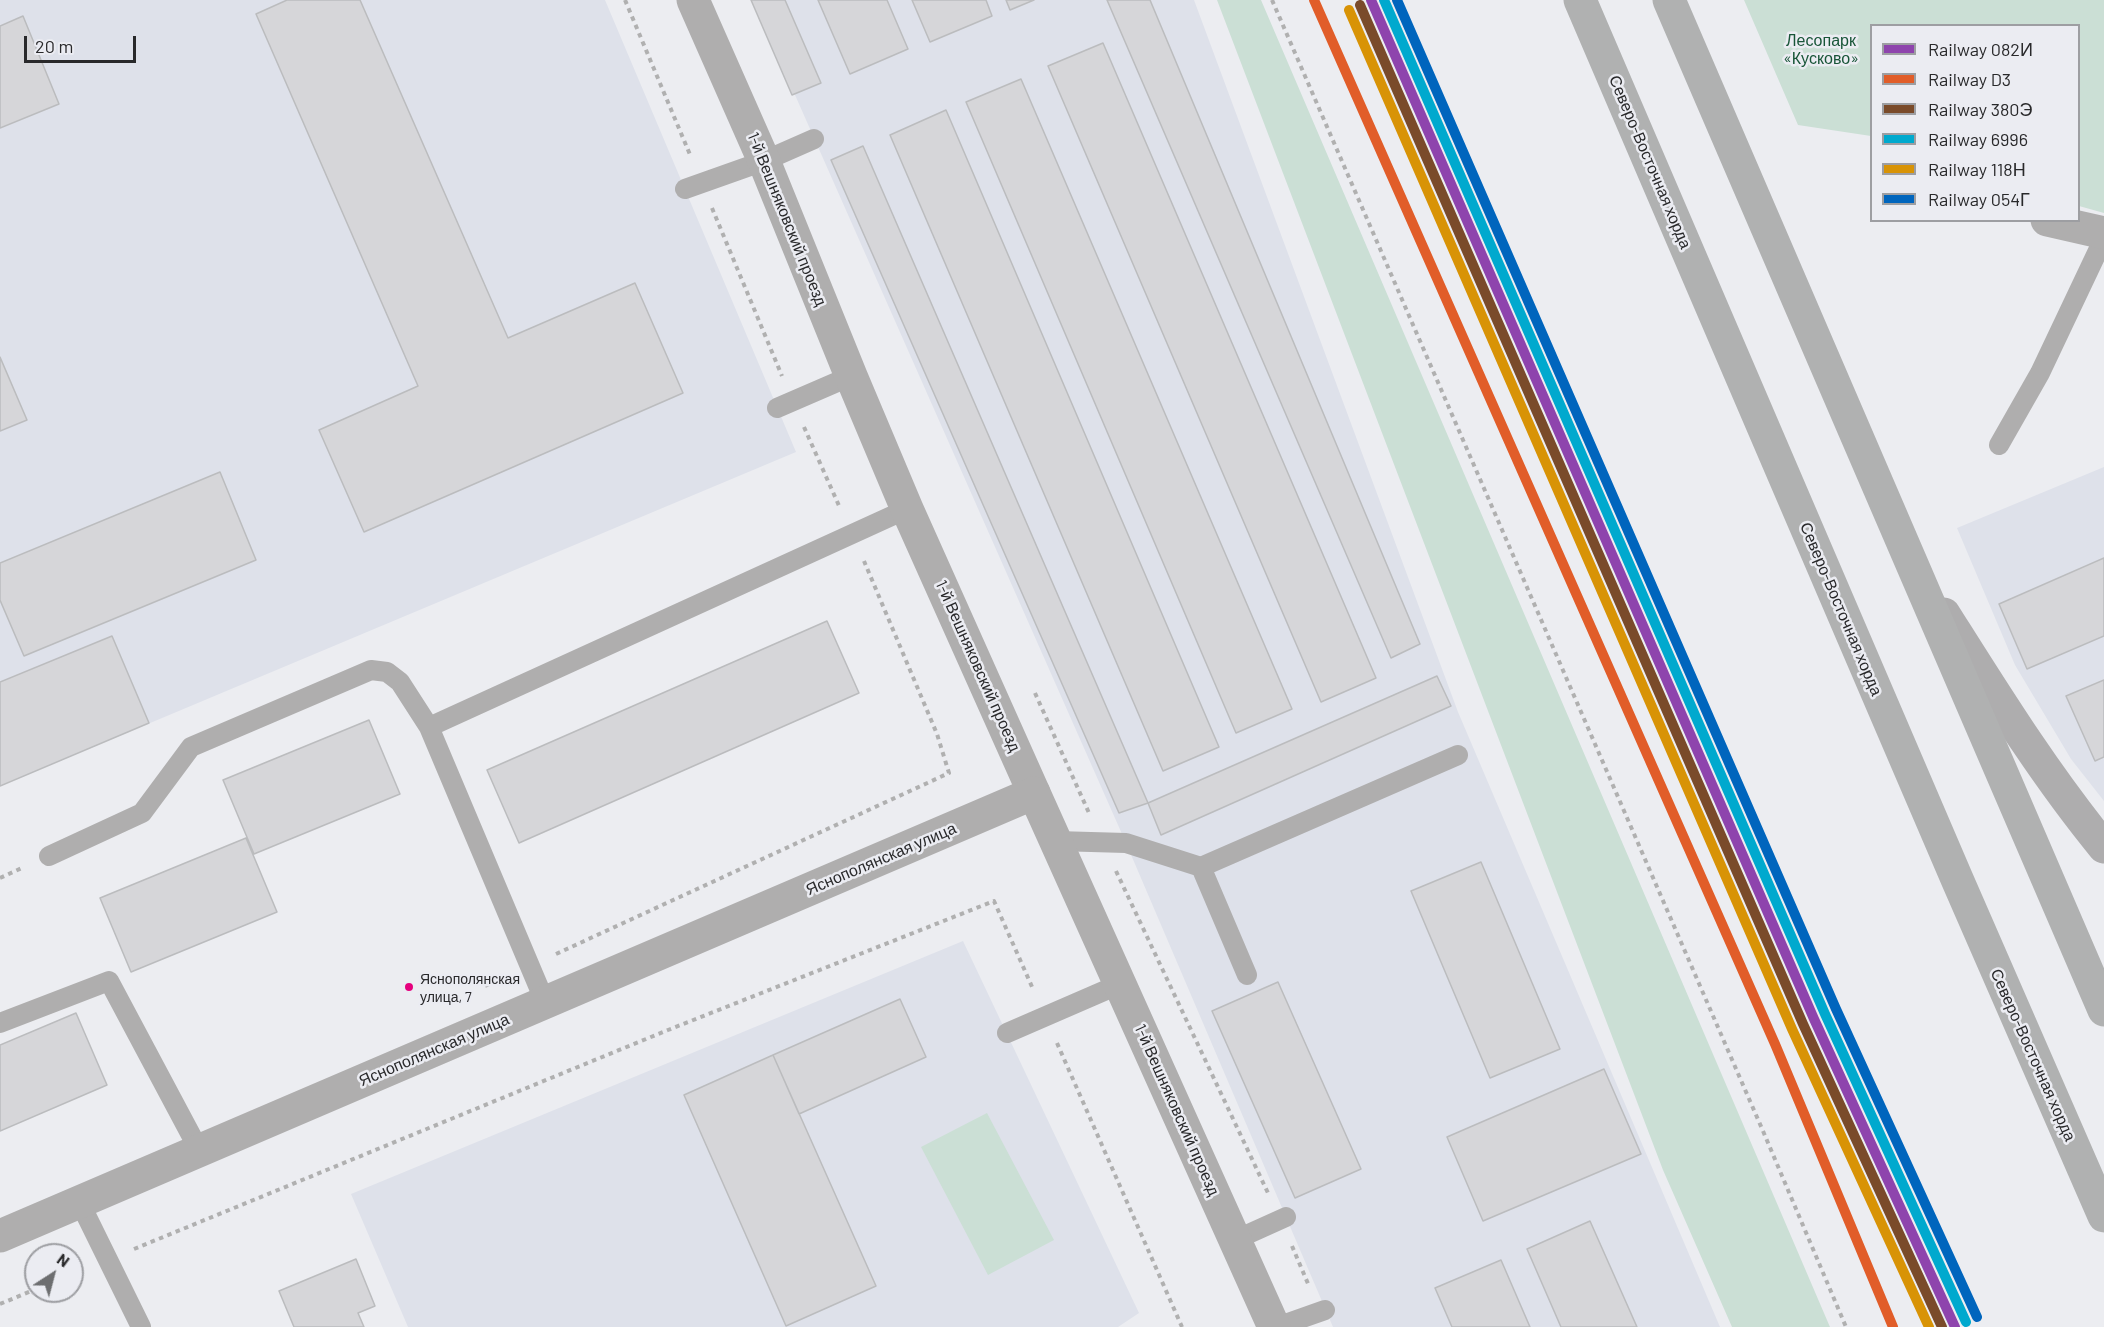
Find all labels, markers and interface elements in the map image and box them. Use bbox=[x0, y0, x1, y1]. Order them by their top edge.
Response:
scale bar bbox=[27, 24, 140, 62]
legend bbox=[1870, 24, 2080, 222]
park label: Лесопарк «Кусково» bbox=[1783, 31, 1859, 69]
text: 20 m bbox=[35, 35, 73, 57]
text: Railway 082И bbox=[1928, 38, 2033, 60]
text: Railway D3 bbox=[1928, 68, 2011, 90]
street label: Северо-Восточная хорда bbox=[1605, 72, 1695, 252]
text: Railway 380Э bbox=[1928, 98, 2032, 120]
text: Railway 6996 bbox=[1928, 128, 2028, 150]
street label: 1-й Вешняковский проезд bbox=[743, 129, 831, 309]
text: Railway 118Н bbox=[1928, 158, 2026, 180]
text: Railway 054Г bbox=[1928, 188, 2030, 210]
street label: Северо-Восточная хорда bbox=[1796, 519, 1886, 699]
street label: 1-й Вешняковский проезд bbox=[931, 577, 1025, 755]
street label: Яснополянская улица bbox=[803, 819, 959, 899]
street label: Северо-Восточная хорда bbox=[1986, 966, 2080, 1144]
place label: Яснополянская улица, 7 bbox=[420, 971, 520, 1004]
marker: Яснополянская улица, 7 bbox=[403, 981, 415, 993]
street label: Яснополянская улица bbox=[356, 1010, 512, 1090]
street label: 1-й Вешняковский проезд bbox=[1130, 1021, 1224, 1199]
north arrow bbox=[24, 1243, 84, 1303]
text: N bbox=[54, 1249, 74, 1270]

